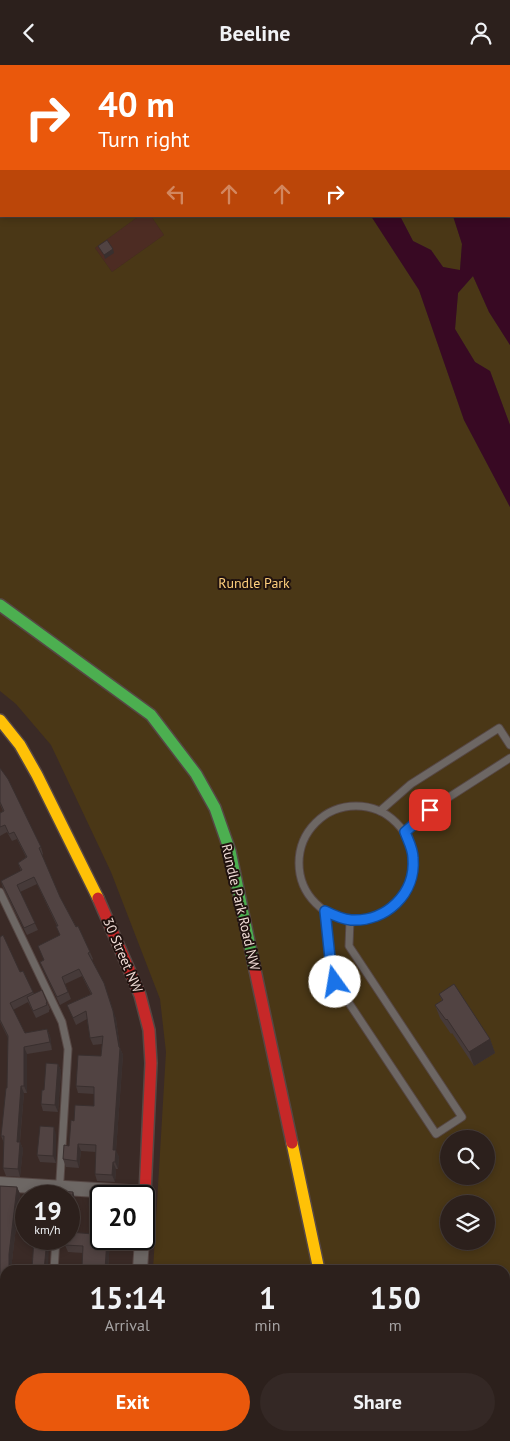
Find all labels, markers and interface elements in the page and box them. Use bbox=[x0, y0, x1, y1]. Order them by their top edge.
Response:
icon: back bbox=[15, 19, 43, 47]
text: Beeline bbox=[220, 19, 290, 47]
icon: person bbox=[467, 19, 495, 47]
text: 40 m bbox=[98, 81, 175, 127]
icon: right bbox=[15, 85, 80, 150]
text: Turn right bbox=[98, 125, 190, 153]
icon: left bbox=[162, 180, 190, 208]
icon: ahead bbox=[215, 180, 243, 208]
icon: ahead bbox=[268, 180, 296, 208]
icon: right bbox=[321, 180, 349, 208]
park label: Rundle Park bbox=[218, 574, 290, 592]
pin bbox=[409, 789, 451, 831]
icon: arrive bbox=[416, 796, 444, 824]
street label: Rundle Park Road NW bbox=[218, 842, 264, 972]
street label: 30 Street NW bbox=[99, 915, 147, 995]
position arrow bbox=[308, 955, 360, 1007]
map controls bbox=[440, 1130, 495, 1250]
button: search bbox=[440, 1130, 495, 1185]
speed limit sign: 20 bbox=[90, 1185, 155, 1250]
text: 19 bbox=[33, 1195, 62, 1227]
button: layers bbox=[440, 1195, 495, 1250]
text: km/h bbox=[34, 1222, 61, 1237]
text: 15:14 bbox=[89, 1278, 165, 1317]
text: 1 bbox=[259, 1278, 276, 1317]
text: 150 bbox=[370, 1278, 421, 1317]
text: Arrival bbox=[105, 1315, 150, 1335]
text: min bbox=[255, 1315, 281, 1335]
text: m bbox=[389, 1315, 402, 1335]
button: Exit bbox=[15, 1373, 250, 1431]
button: Share bbox=[260, 1373, 495, 1431]

